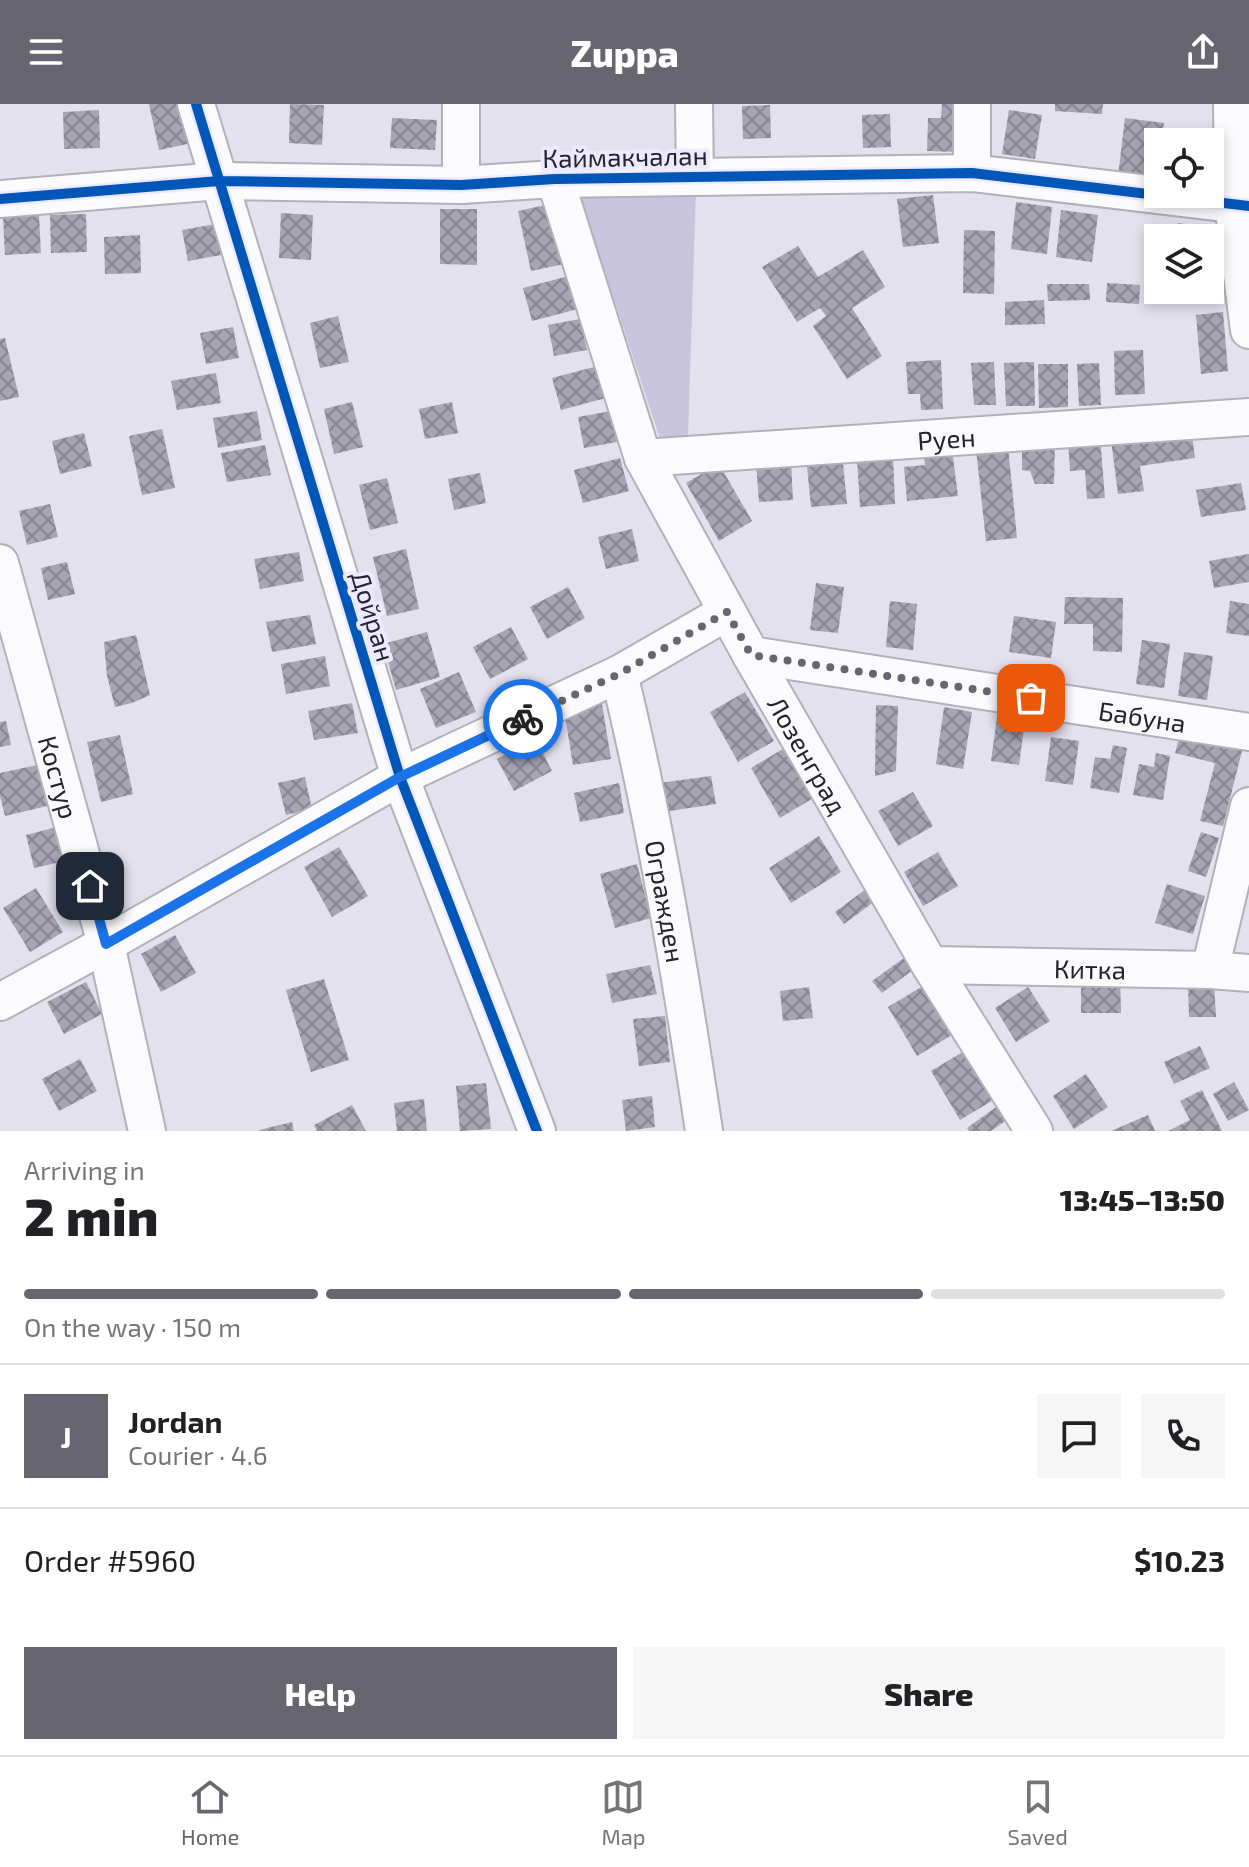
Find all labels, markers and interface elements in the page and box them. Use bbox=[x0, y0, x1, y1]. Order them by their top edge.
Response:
icon: menu bbox=[24, 30, 68, 74]
icon: share bbox=[1181, 30, 1225, 74]
text: Zuppa bbox=[570, 31, 679, 74]
map controls bbox=[1144, 128, 1224, 304]
button: locate bbox=[1144, 128, 1224, 208]
street label: Каймакчалан bbox=[542, 139, 708, 173]
button: layers bbox=[1144, 224, 1224, 304]
street label: Руен bbox=[916, 420, 976, 455]
street label: Дойран bbox=[346, 567, 402, 665]
pin bbox=[997, 664, 1065, 732]
icon: bag bbox=[1009, 676, 1053, 720]
courier bbox=[483, 679, 563, 759]
street label: Лозенград bbox=[762, 690, 854, 819]
street label: Бабуна bbox=[1096, 693, 1188, 738]
icon: bike bbox=[501, 697, 545, 741]
street label: Костур bbox=[33, 732, 86, 822]
street label: Огражден bbox=[640, 837, 693, 965]
pin bbox=[56, 852, 124, 920]
icon: home bbox=[68, 864, 112, 908]
street label: Китка bbox=[1054, 952, 1126, 984]
text: Arriving in bbox=[24, 1154, 145, 1185]
text: 13:45–13:50 bbox=[1060, 1181, 1225, 1217]
text: 2 min bbox=[24, 1184, 159, 1246]
text: On the way · 150 m bbox=[24, 1311, 241, 1342]
button: chat bbox=[1037, 1394, 1121, 1478]
button: phone bbox=[1141, 1394, 1225, 1478]
text: Jordan bbox=[128, 1403, 223, 1439]
text: J bbox=[60, 1418, 72, 1454]
text: Courier · 4.6 bbox=[128, 1439, 268, 1470]
text: Order #5960 bbox=[24, 1542, 196, 1578]
text: $10.23 bbox=[1134, 1542, 1225, 1578]
button: Help bbox=[24, 1647, 617, 1739]
button: Share bbox=[633, 1647, 1225, 1739]
tab: Home bbox=[181, 1775, 239, 1849]
tab: Map bbox=[601, 1775, 646, 1849]
tab: Saved bbox=[1008, 1775, 1068, 1849]

